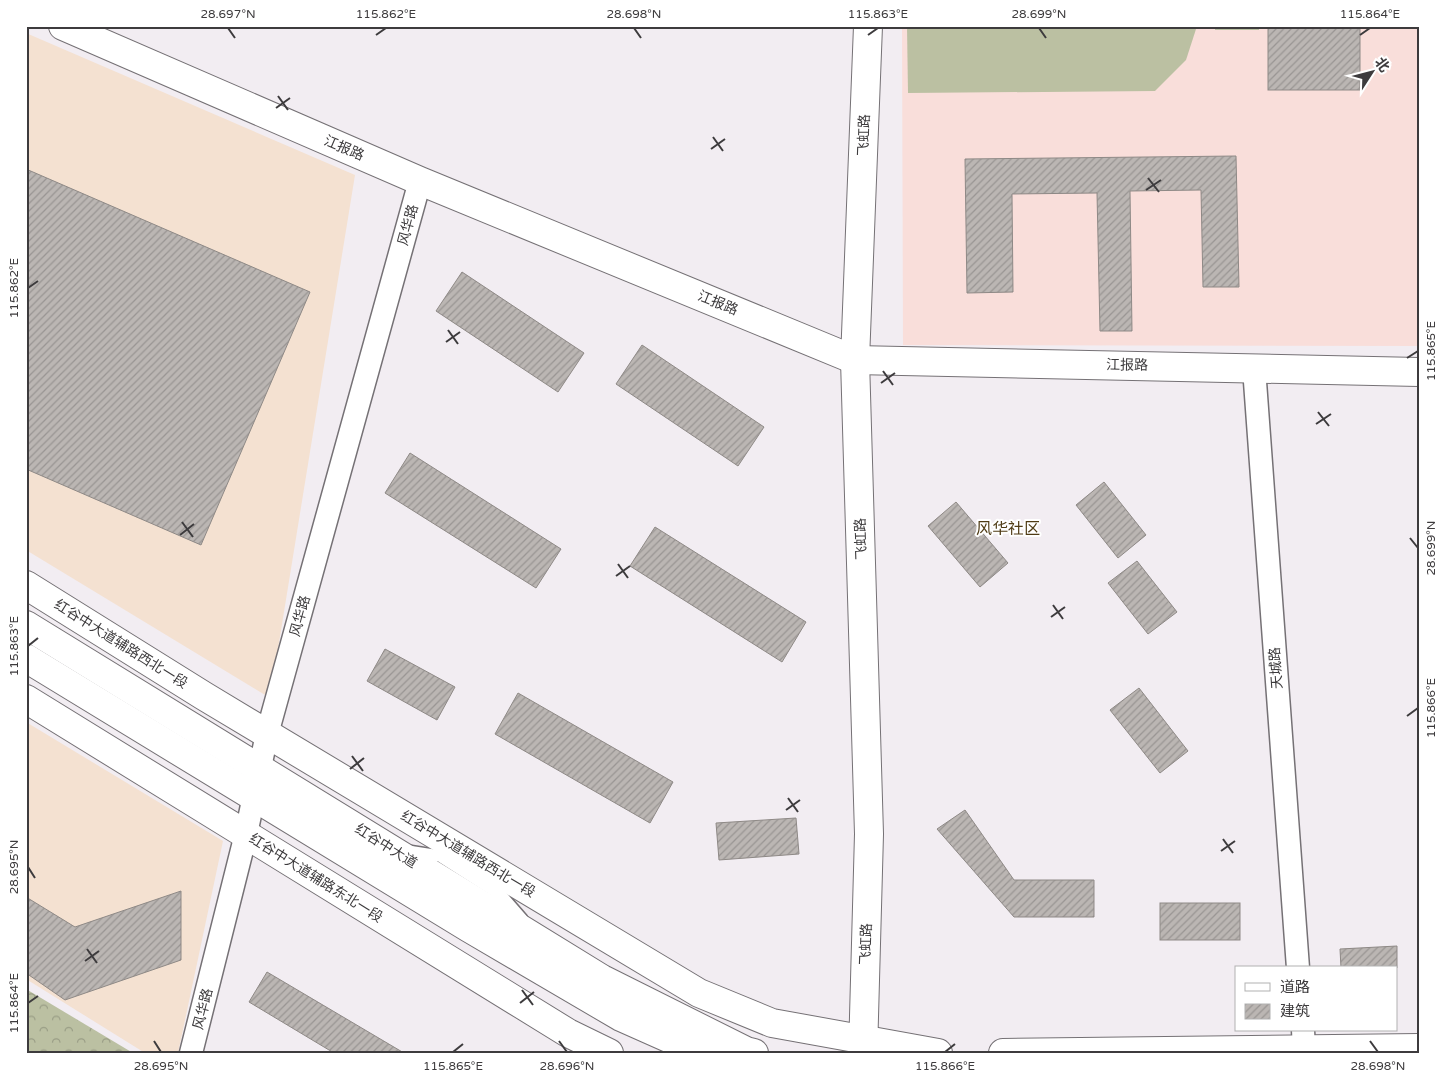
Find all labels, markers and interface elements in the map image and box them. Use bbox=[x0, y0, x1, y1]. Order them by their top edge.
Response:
text: 28.697°N bbox=[200, 7, 256, 21]
text: 115.862°E bbox=[356, 7, 417, 21]
text: 28.698°N bbox=[607, 7, 661, 21]
text: 115.863°E bbox=[848, 7, 909, 21]
text: 28.699°N bbox=[1012, 7, 1066, 21]
text: 115.864°E bbox=[1340, 7, 1401, 21]
north arrow bbox=[1348, 48, 1398, 98]
text: 北 bbox=[1371, 54, 1393, 75]
street label: 飞虹路 bbox=[855, 114, 873, 156]
street label: 江报路 bbox=[321, 132, 367, 164]
street label: 风华路 bbox=[394, 203, 422, 247]
text: 115.862°E bbox=[7, 257, 21, 318]
street label: 江报路 bbox=[695, 287, 741, 319]
text: 115.865°E bbox=[1424, 321, 1438, 381]
street label: 江报路 bbox=[1106, 356, 1148, 374]
street label: 飞虹路 bbox=[852, 518, 870, 560]
district label: 风华社区 bbox=[976, 519, 1040, 539]
text: 28.699°N bbox=[1424, 521, 1438, 575]
street label: 风华路 bbox=[286, 594, 314, 638]
street label: 红谷中大道辅路西北一段 bbox=[51, 596, 191, 692]
text: 115.863°E bbox=[7, 615, 21, 676]
street label: 天城路 bbox=[1266, 646, 1286, 690]
text: 115.866°E bbox=[1424, 678, 1438, 738]
street label: 红谷中大道辅路西北一段 bbox=[398, 807, 538, 901]
street label: 红谷中大道 bbox=[352, 820, 420, 872]
street label: 红谷中大道辅路东北一段 bbox=[246, 830, 386, 926]
text: 28.695°N bbox=[7, 840, 21, 894]
street label: 飞虹路 bbox=[857, 923, 875, 965]
legend bbox=[1235, 966, 1398, 1032]
text: 115.864°E bbox=[7, 972, 21, 1033]
text: 道路 bbox=[1280, 978, 1310, 996]
street label: 风华路 bbox=[190, 987, 216, 1031]
text: 建筑 bbox=[1280, 1002, 1310, 1020]
text: 28.695°N bbox=[134, 1059, 188, 1073]
text: 115.865°E bbox=[423, 1059, 483, 1073]
text: 28.696°N bbox=[540, 1059, 594, 1073]
text: 115.866°E bbox=[915, 1059, 975, 1073]
text: 28.698°N bbox=[1351, 1059, 1405, 1073]

